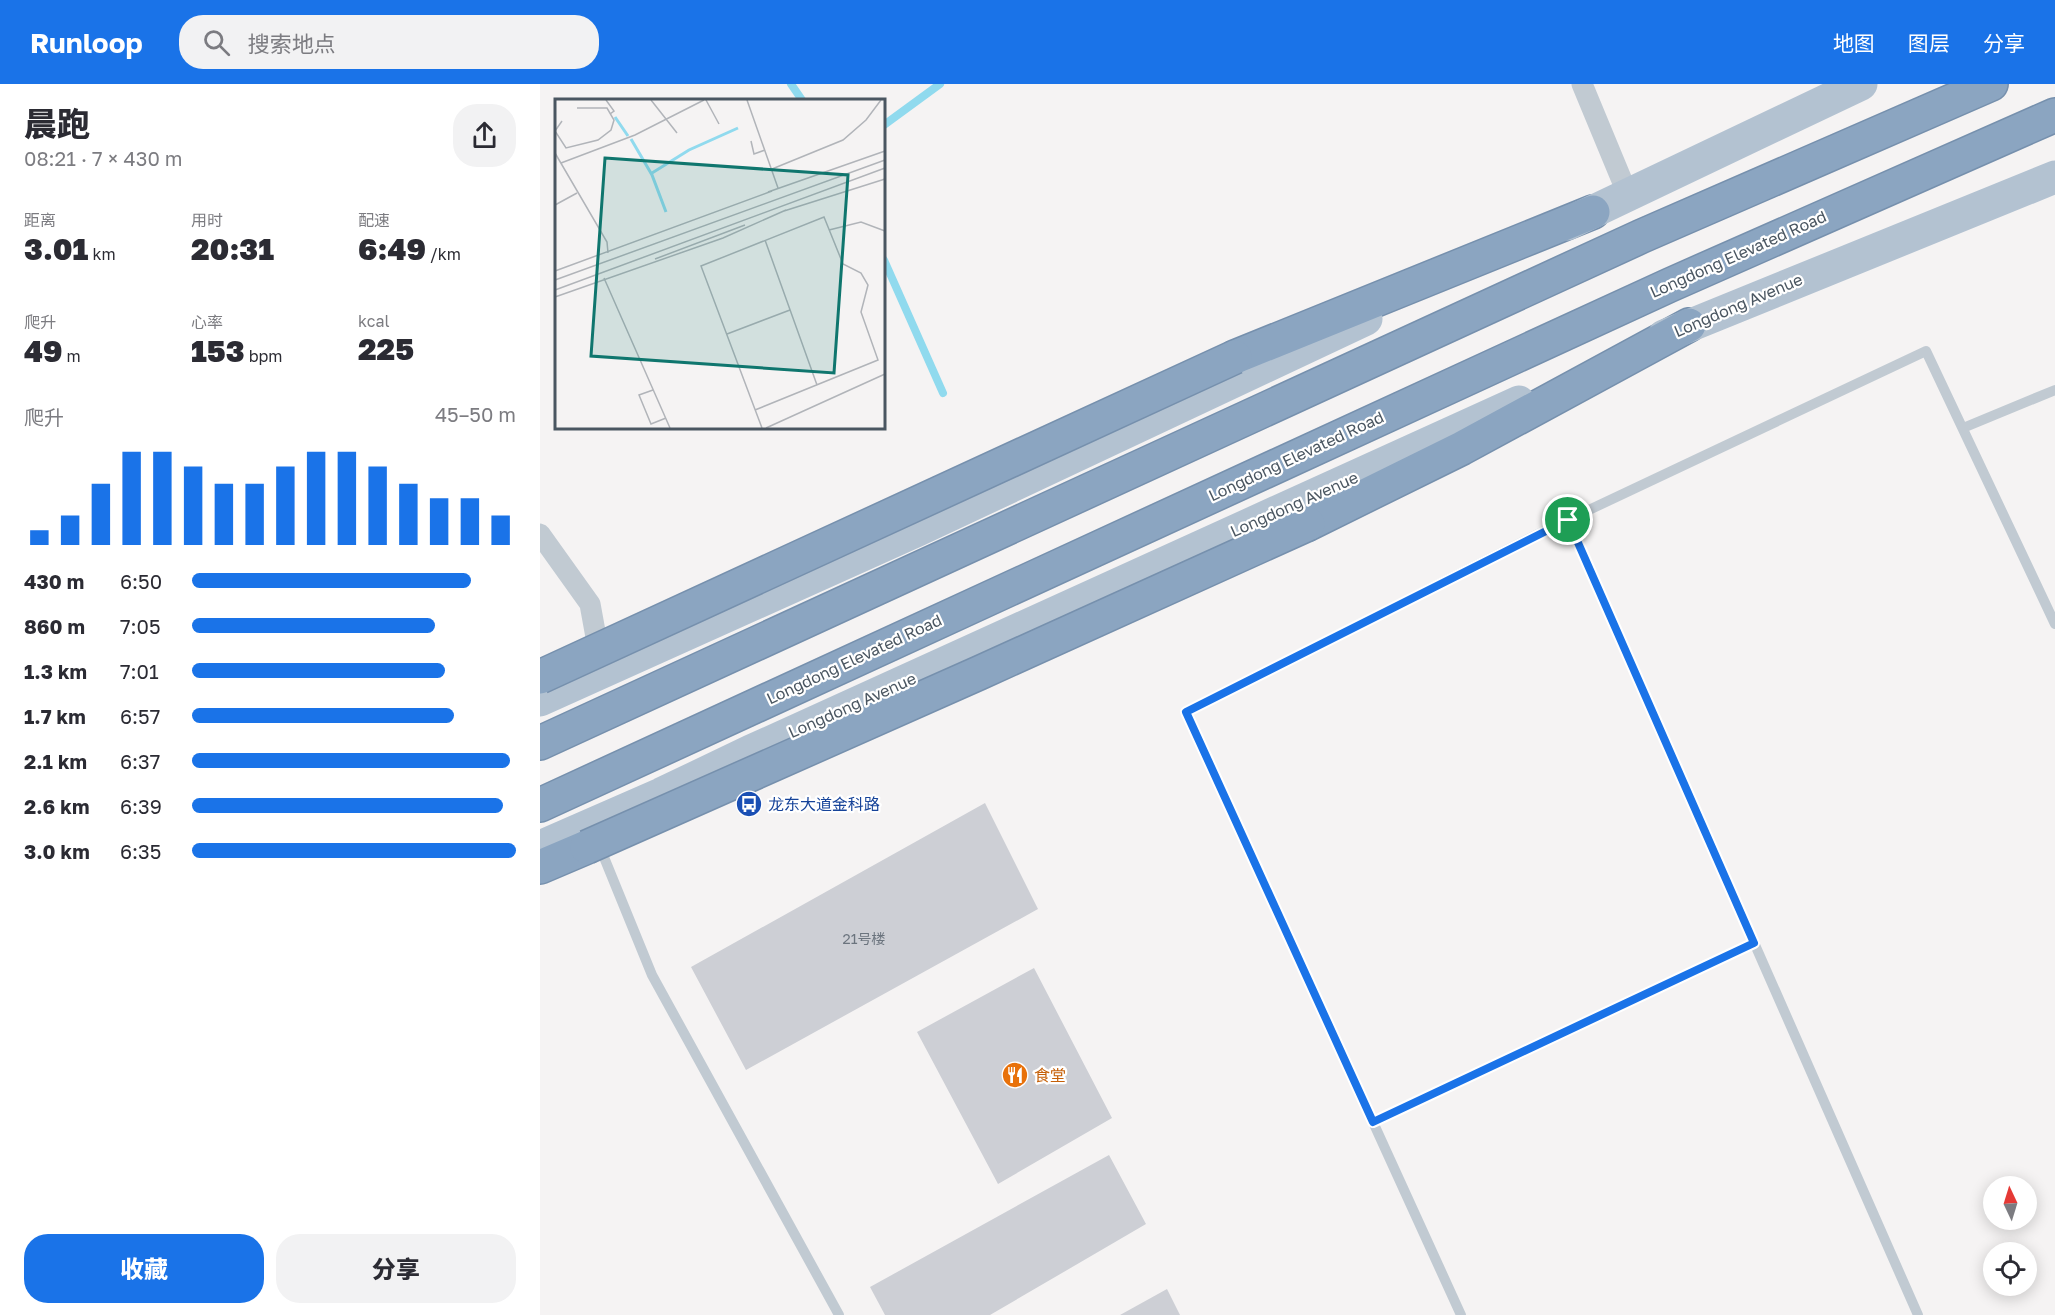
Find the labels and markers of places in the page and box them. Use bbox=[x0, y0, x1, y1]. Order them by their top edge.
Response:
pin bbox=[1542, 494, 1593, 545]
bus stop icon: 龙东大道金科路 bbox=[734, 789, 764, 819]
place label: 龙东大道金科路 bbox=[768, 794, 880, 814]
restaurant icon: 食堂 bbox=[1000, 1060, 1030, 1090]
place label: 食堂 bbox=[1034, 1065, 1066, 1085]

